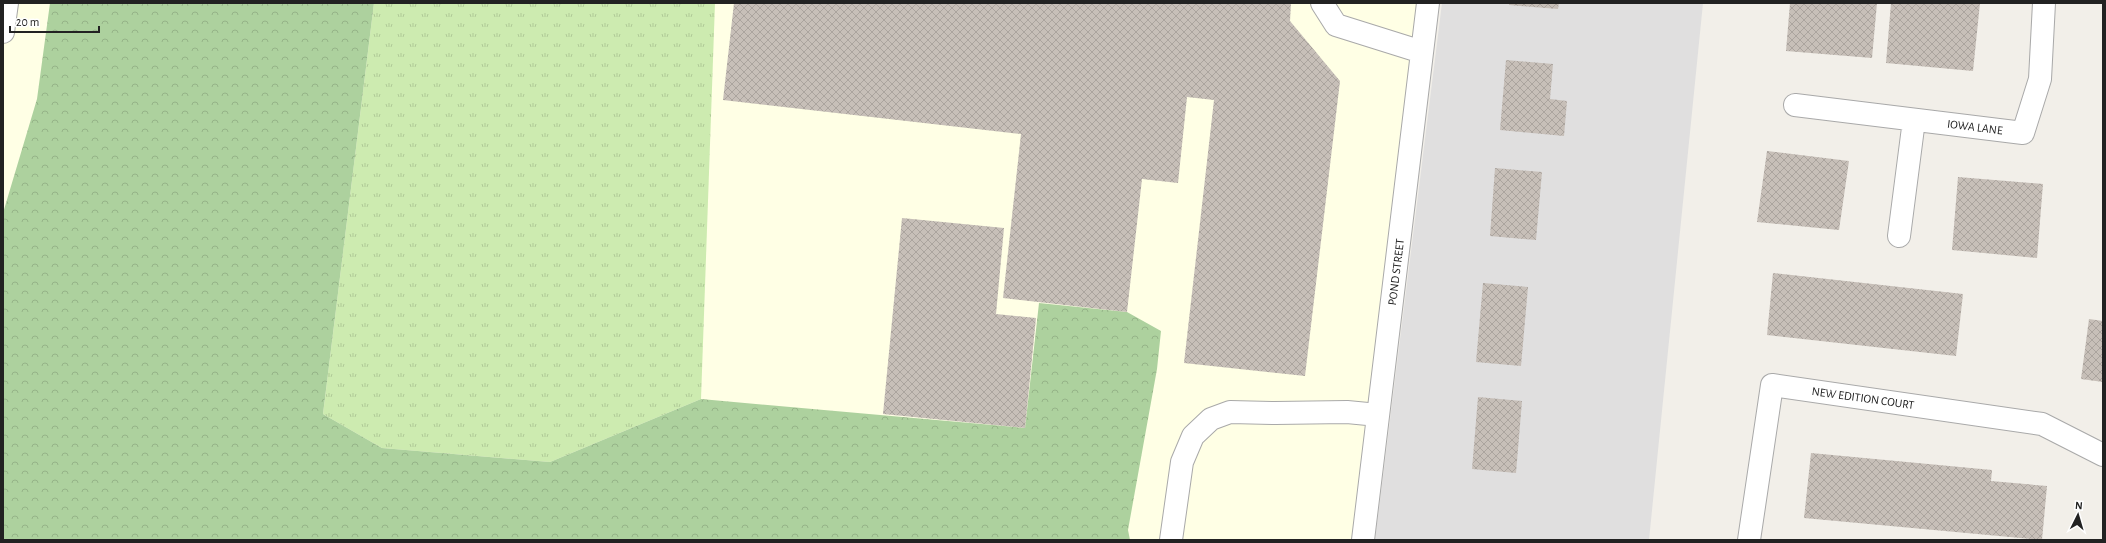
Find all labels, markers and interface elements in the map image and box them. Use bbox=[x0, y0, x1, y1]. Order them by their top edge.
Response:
scale bar bbox=[10, 8, 99, 34]
text: 20 m bbox=[16, 16, 39, 28]
street label: IOWA LANE bbox=[1947, 118, 2004, 136]
street label: POND STREET bbox=[1386, 238, 1406, 306]
street label: NEW EDITION COURT bbox=[1811, 385, 1915, 411]
north arrow bbox=[2058, 495, 2098, 535]
text: N bbox=[2075, 500, 2083, 511]

